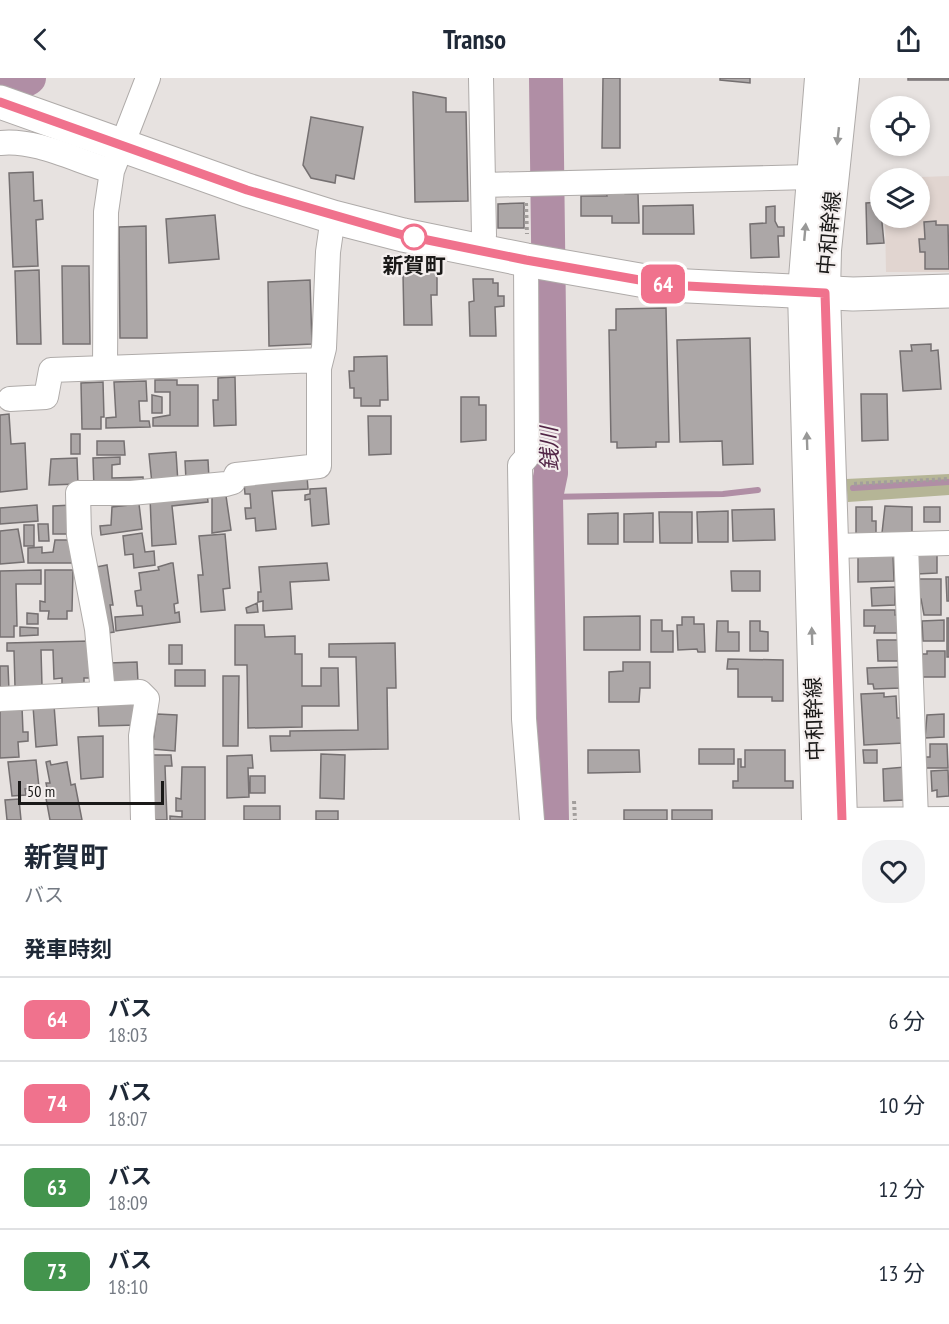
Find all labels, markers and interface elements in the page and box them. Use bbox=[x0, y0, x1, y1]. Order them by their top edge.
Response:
text: Transo bbox=[443, 22, 506, 56]
icon: back bbox=[24, 23, 57, 56]
icon: share bbox=[892, 23, 925, 56]
map controls bbox=[870, 96, 930, 228]
button: locate bbox=[870, 96, 930, 156]
one-way arrow bbox=[833, 127, 843, 146]
button: layers bbox=[870, 168, 930, 228]
street label: 中和幹線 bbox=[812, 190, 846, 276]
one-way arrow bbox=[800, 223, 810, 242]
marker: 新賀町 bbox=[401, 224, 427, 250]
place label: 新賀町 bbox=[383, 252, 446, 279]
line badge: 64 bbox=[636, 264, 690, 304]
text: 64 bbox=[653, 271, 673, 298]
water label: 銭川 bbox=[535, 425, 563, 471]
one-way arrow bbox=[802, 431, 811, 450]
one-way arrow bbox=[807, 626, 816, 645]
street label: 中和幹線 bbox=[799, 677, 829, 761]
scale bar bbox=[18, 778, 164, 806]
text: 50 m bbox=[27, 781, 55, 801]
text: 新賀町 bbox=[24, 838, 108, 875]
button: heart bbox=[862, 840, 925, 903]
text: バス bbox=[24, 882, 64, 908]
text: 発車時刻 bbox=[24, 935, 112, 963]
text: バス bbox=[108, 994, 152, 1022]
text: 64 bbox=[47, 1006, 67, 1033]
text: 6 分 bbox=[888, 1007, 925, 1035]
text: 18:03 bbox=[108, 1022, 148, 1048]
text: バス bbox=[108, 1078, 152, 1106]
text: 74 bbox=[47, 1090, 67, 1117]
text: 10 分 bbox=[879, 1091, 925, 1119]
text: 18:07 bbox=[108, 1106, 148, 1132]
text: バス bbox=[108, 1162, 152, 1190]
text: 63 bbox=[47, 1174, 67, 1201]
text: 12 分 bbox=[879, 1175, 925, 1203]
text: 18:09 bbox=[108, 1190, 148, 1216]
text: バス bbox=[108, 1246, 152, 1274]
text: 73 bbox=[47, 1258, 67, 1285]
text: 13 分 bbox=[879, 1259, 925, 1287]
text: 18:10 bbox=[108, 1274, 148, 1300]

